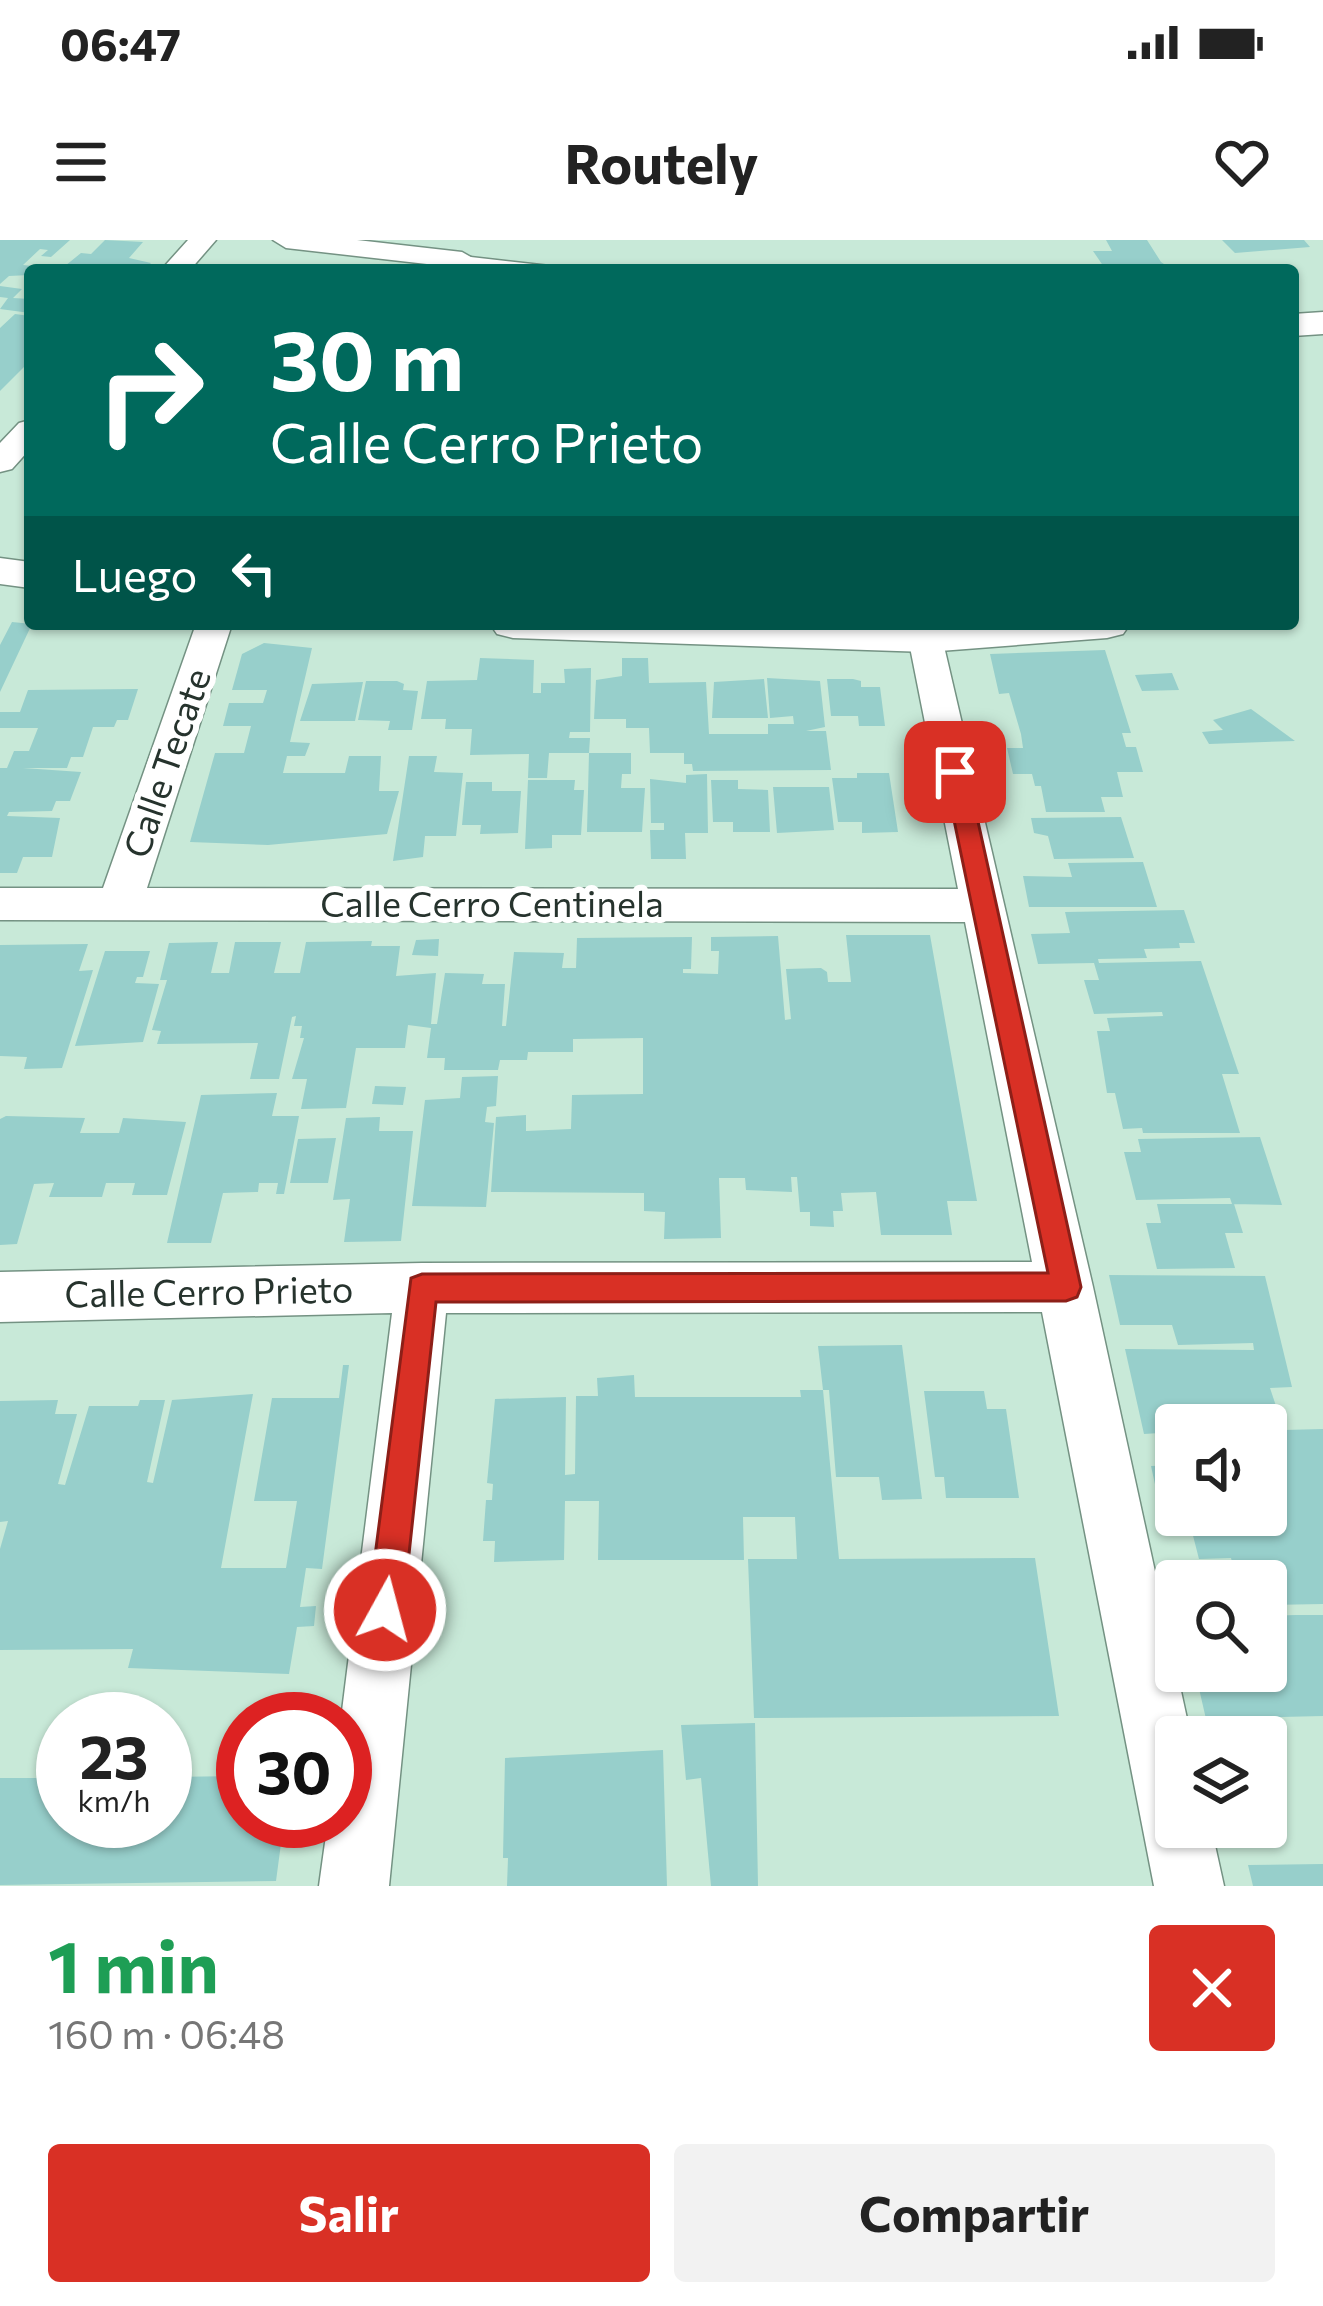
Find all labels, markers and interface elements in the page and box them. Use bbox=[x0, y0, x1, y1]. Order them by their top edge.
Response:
text: 06:47 bbox=[60, 15, 181, 70]
icon: menu bbox=[48, 129, 114, 195]
text: Routely bbox=[565, 129, 758, 195]
icon: heart bbox=[1209, 129, 1275, 195]
text: 30 m bbox=[270, 306, 464, 408]
icon: right bbox=[72, 312, 228, 468]
text: Calle Cerro Prieto bbox=[270, 408, 703, 474]
icon: left bbox=[221, 540, 287, 606]
text: Luego bbox=[72, 546, 197, 601]
street label: Calle Tecate bbox=[112, 662, 218, 863]
pin bbox=[904, 721, 1006, 823]
icon: arrive bbox=[922, 739, 988, 805]
street label: Calle Cerro Centinela bbox=[320, 880, 664, 924]
street label: Calle Cerro Prieto bbox=[64, 1265, 354, 1315]
map controls bbox=[1155, 1404, 1287, 1848]
button: sound bbox=[1155, 1404, 1287, 1536]
position arrow bbox=[322, 1547, 448, 1673]
button: search bbox=[1155, 1560, 1287, 1692]
speed limit sign: 30 bbox=[216, 1692, 372, 1848]
button: layers bbox=[1155, 1716, 1287, 1848]
text: 23 bbox=[79, 1718, 149, 1791]
text: km/h bbox=[78, 1781, 150, 1818]
text: 1 min bbox=[48, 1920, 219, 2008]
button: close bbox=[1149, 1925, 1275, 2051]
text: 160 m · 06:48 bbox=[48, 2009, 285, 2057]
button: Salir bbox=[48, 2144, 650, 2282]
button: Compartir bbox=[674, 2144, 1275, 2282]

